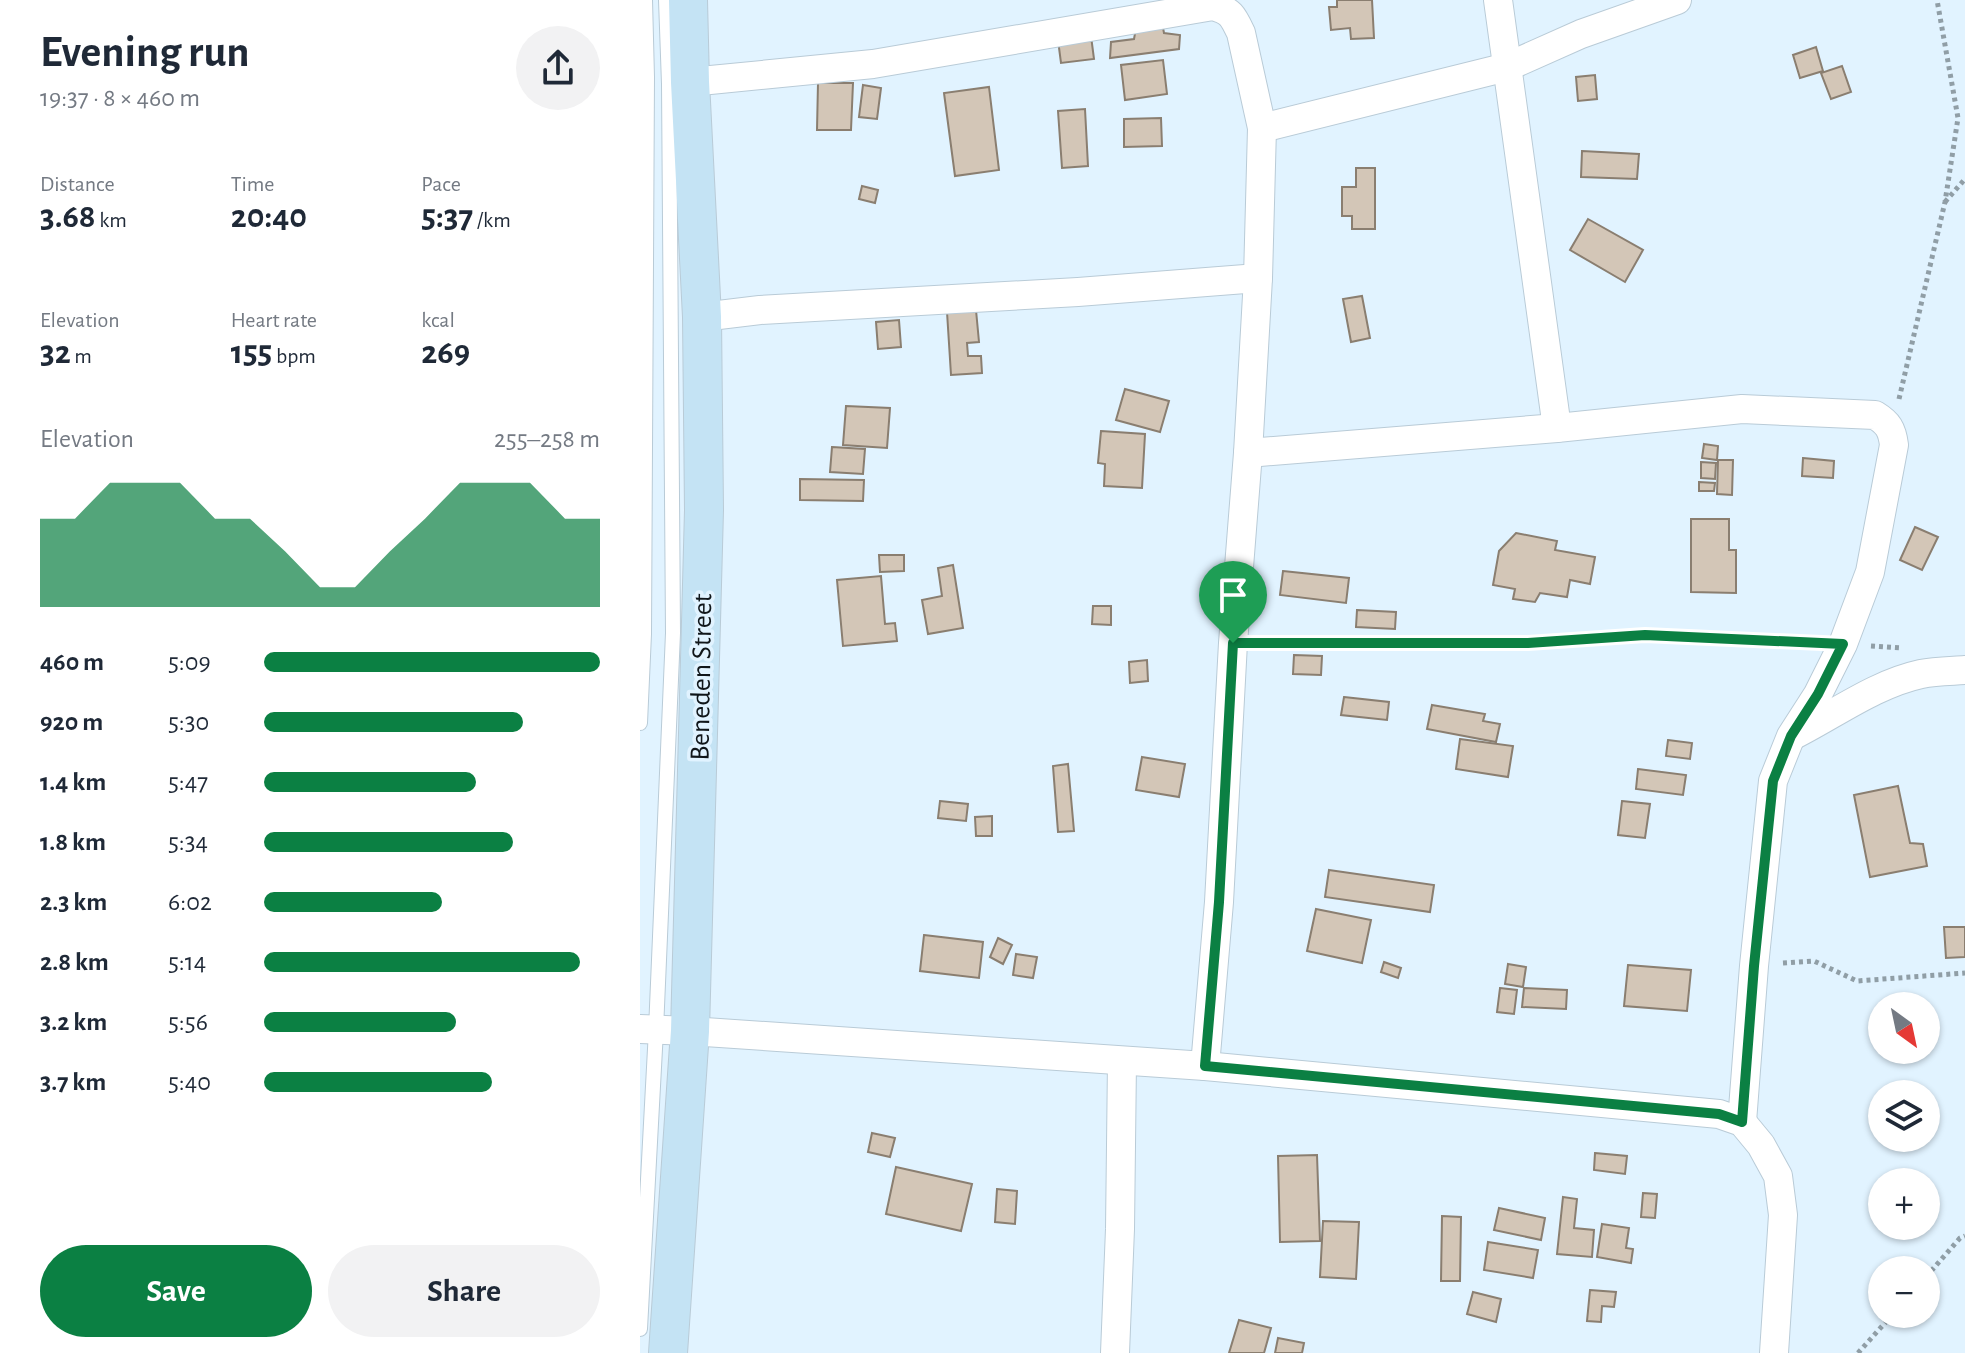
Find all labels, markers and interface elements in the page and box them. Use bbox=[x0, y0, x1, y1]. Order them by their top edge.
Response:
button: share bbox=[516, 26, 600, 110]
text: Evening run bbox=[40, 31, 249, 75]
text: 19:37 · 8 × 460 m bbox=[40, 85, 200, 111]
text: Distance bbox=[40, 173, 115, 195]
text: Time bbox=[231, 173, 275, 195]
text: Pace bbox=[421, 173, 461, 195]
text: 3.68 bbox=[40, 200, 96, 234]
text: 20:40 bbox=[231, 200, 307, 234]
text: 5:37 bbox=[421, 200, 473, 234]
text: km bbox=[96, 209, 127, 231]
text: /km bbox=[473, 209, 511, 231]
text: Elevation bbox=[40, 309, 120, 331]
text: Heart rate bbox=[231, 309, 317, 331]
text: kcal bbox=[421, 309, 455, 331]
text: 32 bbox=[40, 336, 71, 370]
text: 155 bbox=[231, 336, 272, 370]
text: 269 bbox=[421, 336, 470, 370]
text: m bbox=[71, 345, 92, 367]
text: bpm bbox=[272, 345, 316, 367]
text: Elevation bbox=[40, 426, 134, 452]
text: 255–258 m bbox=[494, 426, 600, 452]
pin bbox=[1199, 561, 1267, 643]
icon: arrive bbox=[1211, 573, 1255, 617]
street label: Beneden Street bbox=[687, 593, 717, 761]
text: 460 m bbox=[40, 649, 104, 675]
text: 5:09 bbox=[168, 649, 211, 675]
text: 920 m bbox=[40, 709, 103, 735]
text: 5:30 bbox=[168, 709, 209, 735]
text: 1.4 km bbox=[40, 769, 106, 795]
text: 5:47 bbox=[168, 769, 208, 795]
text: 1.8 km bbox=[40, 829, 106, 855]
text: 5:34 bbox=[168, 829, 208, 855]
text: 2.3 km bbox=[40, 889, 107, 915]
text: 6:02 bbox=[168, 889, 212, 915]
text: 2.8 km bbox=[40, 949, 109, 975]
text: 5:14 bbox=[168, 949, 206, 975]
north arrow bbox=[1868, 992, 1940, 1064]
map controls bbox=[1868, 992, 1940, 1328]
text: 3.2 km bbox=[40, 1009, 107, 1035]
text: 5:56 bbox=[168, 1009, 208, 1035]
text: 3.7 km bbox=[40, 1069, 106, 1095]
text: 5:40 bbox=[168, 1069, 211, 1095]
button: layers bbox=[1868, 1080, 1940, 1152]
button: + bbox=[1868, 1168, 1940, 1240]
button: Save bbox=[40, 1245, 312, 1337]
button: Share bbox=[328, 1245, 600, 1337]
button: − bbox=[1868, 1256, 1940, 1328]

